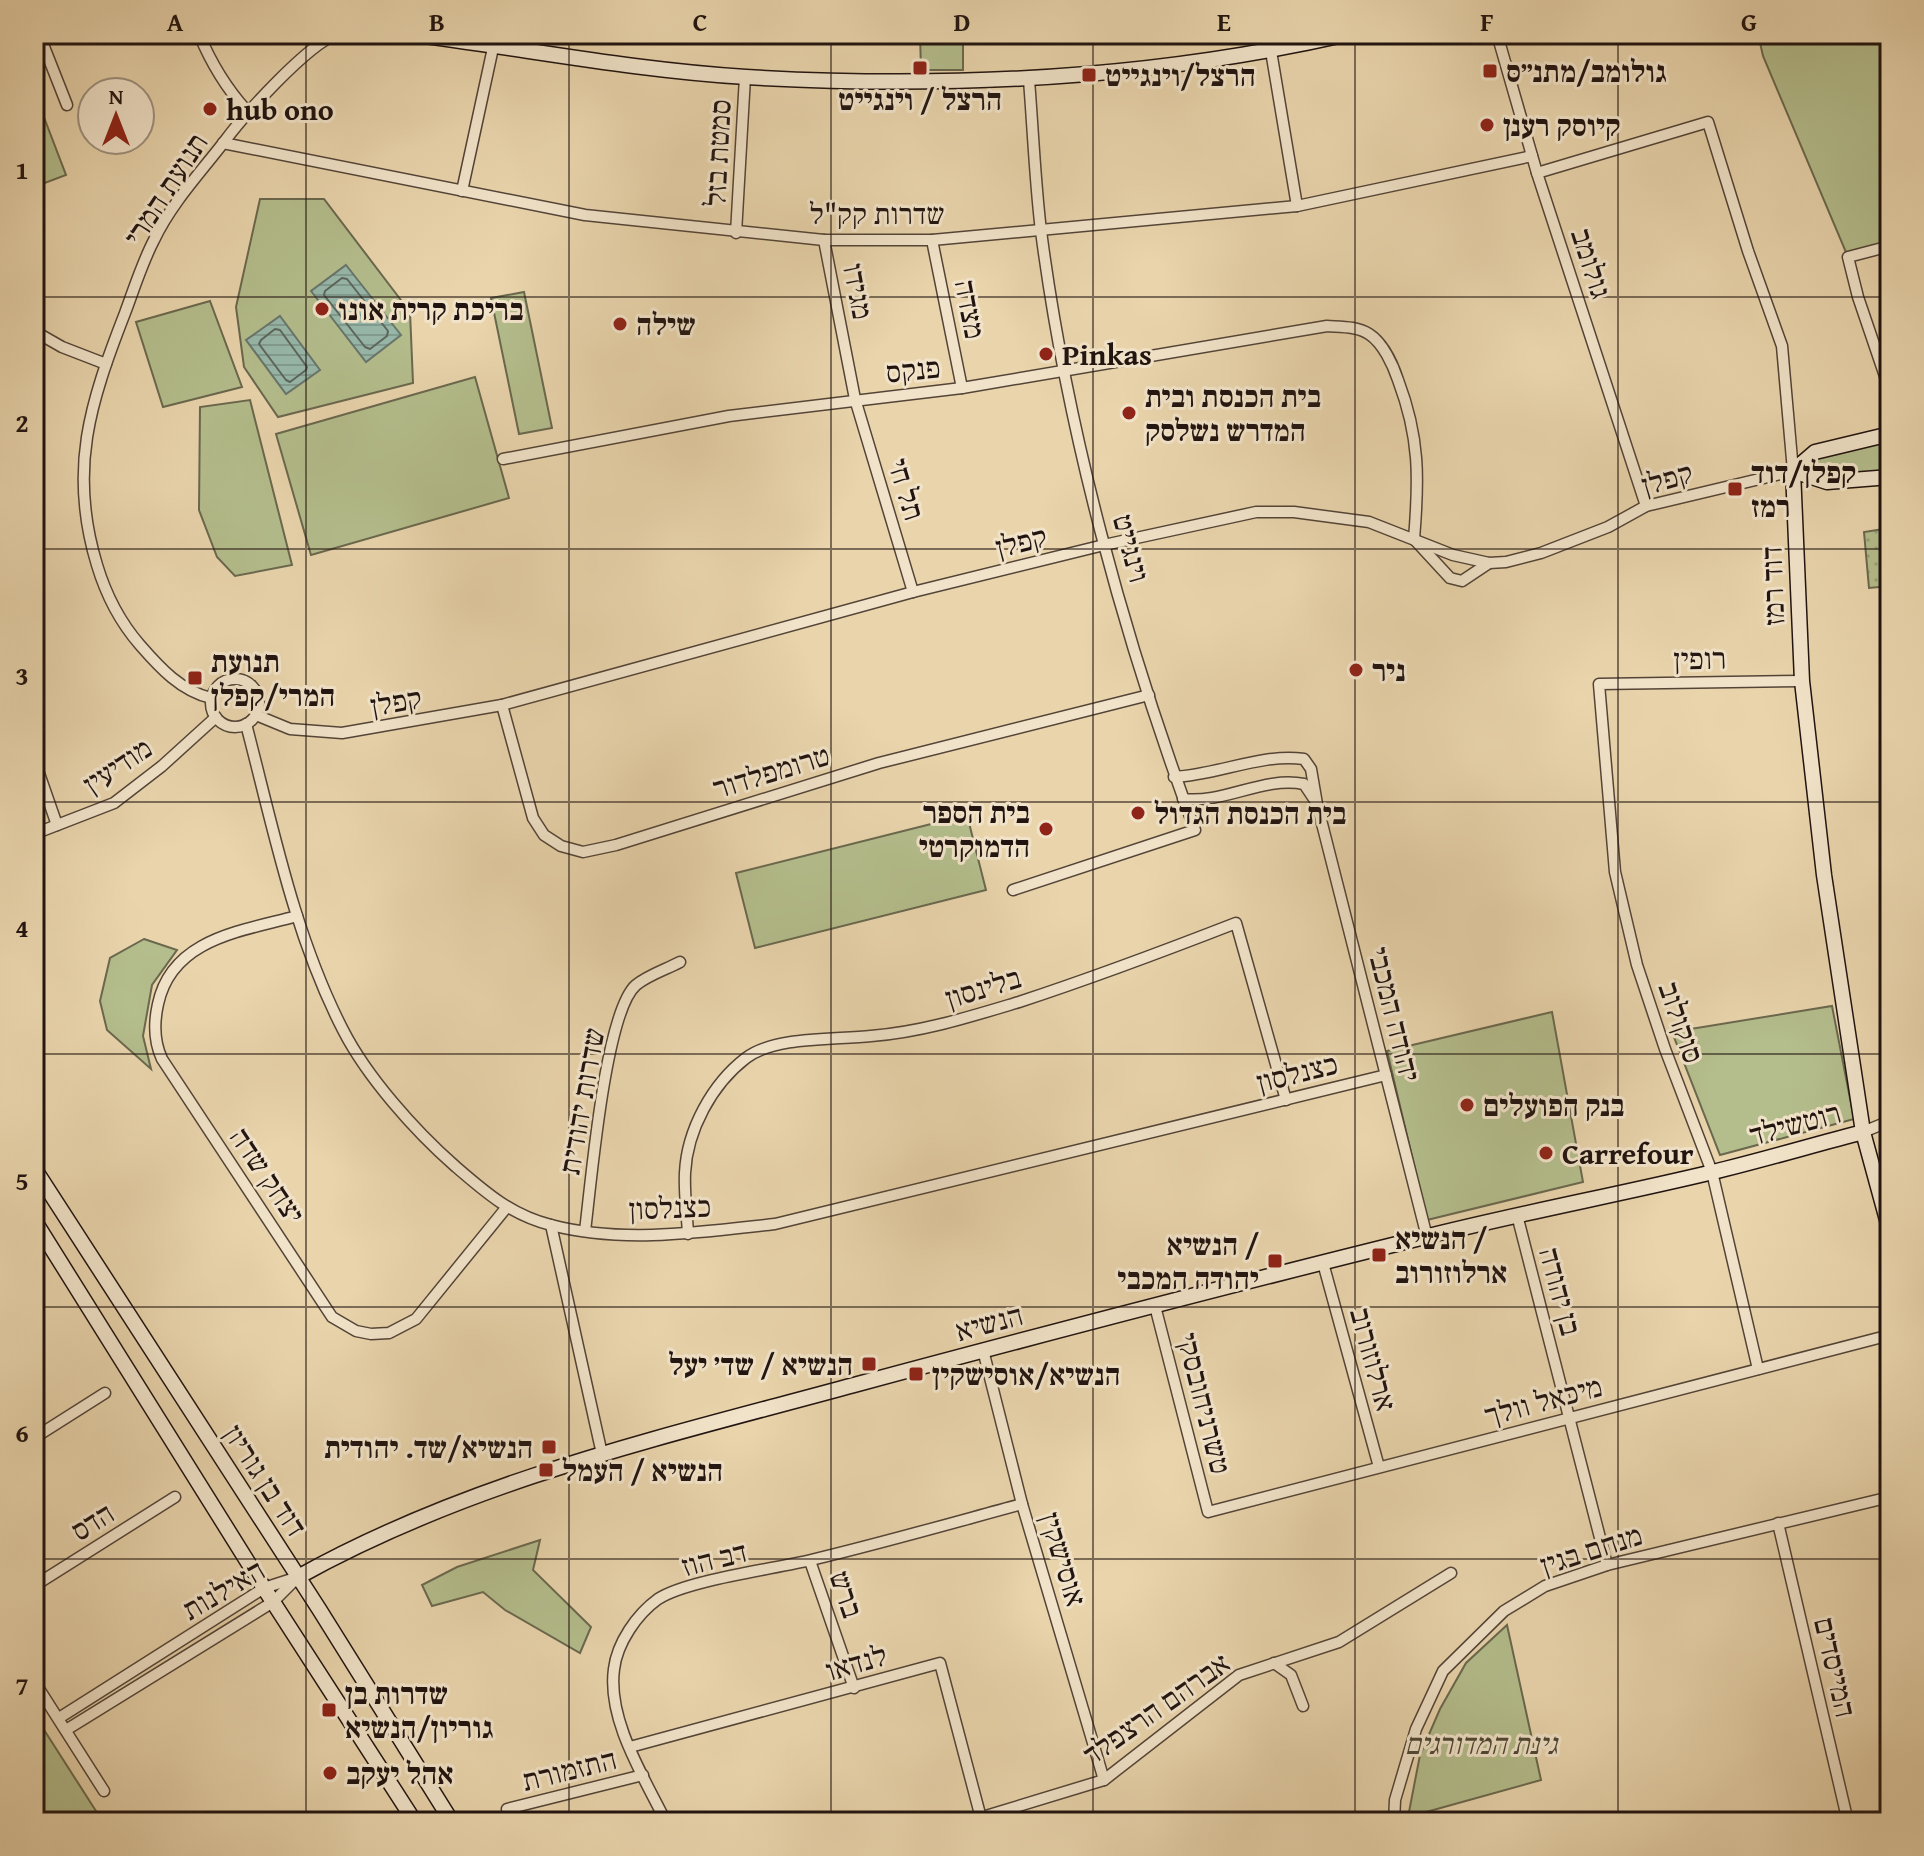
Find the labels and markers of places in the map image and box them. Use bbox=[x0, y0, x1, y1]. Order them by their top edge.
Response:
place label: גולומב/מתנ״ס bbox=[1506, 49, 1667, 93]
place label: הרצל/וינגייט bbox=[1105, 53, 1256, 97]
marker: הרצל / וינגייט bbox=[911, 59, 929, 77]
marker: גולומב/מתנ״ס bbox=[1481, 62, 1499, 80]
marker: הרצל/וינגייט bbox=[1080, 66, 1098, 84]
place label: הרצל / וינגייט bbox=[838, 77, 1002, 121]
place label: hub ono bbox=[226, 87, 334, 131]
marker: hub ono bbox=[201, 100, 219, 118]
place label: קיוסק רענן bbox=[1503, 103, 1620, 147]
marker: קיוסק רענן bbox=[1478, 116, 1496, 134]
place label: בריכת קרית אונו bbox=[338, 287, 524, 331]
marker: בריכת קרית אונו bbox=[313, 300, 331, 318]
place label: שילה bbox=[636, 302, 696, 346]
marker: שילה bbox=[611, 315, 629, 333]
place label: Pinkas bbox=[1062, 332, 1152, 376]
marker: Pinkas bbox=[1037, 345, 1055, 363]
place label: בית הכנסת ובית המדרש נשלסק bbox=[1145, 374, 1321, 452]
marker: בית הכנסת ובית המדרש נשלסק bbox=[1120, 404, 1138, 422]
place label: קפלן/דוד רמז bbox=[1751, 450, 1856, 528]
marker: קפלן/דוד רמז bbox=[1726, 480, 1744, 498]
place label: תנועת המרי/קפלן bbox=[211, 639, 335, 717]
place label: ניר bbox=[1372, 648, 1406, 692]
marker: ניר bbox=[1347, 661, 1365, 679]
marker: תנועת המרי/קפלן bbox=[186, 669, 204, 687]
place label: בית הספר הדמוקרטי bbox=[919, 790, 1030, 868]
place label: בית הכנסת הגדול bbox=[1154, 791, 1347, 835]
marker: בית הכנסת הגדול bbox=[1129, 804, 1147, 822]
marker: בית הספר הדמוקרטי bbox=[1037, 820, 1055, 838]
place label: בנק הפועלים bbox=[1483, 1083, 1625, 1127]
marker: בנק הפועלים bbox=[1458, 1096, 1476, 1114]
place label: Carrefour bbox=[1562, 1131, 1694, 1175]
marker: Carrefour bbox=[1537, 1144, 1555, 1162]
place label: הנשיא / ארלוזורוב bbox=[1395, 1216, 1507, 1294]
place label: הנשיא / יהודה המכבי bbox=[1117, 1222, 1259, 1300]
marker: הנשיא / ארלוזורוב bbox=[1370, 1246, 1388, 1264]
marker: הנשיא / יהודה המכבי bbox=[1266, 1252, 1284, 1270]
place label: הנשיא / שד׳ יעל bbox=[668, 1342, 853, 1386]
place label: הנשיא/אוסישקין bbox=[932, 1352, 1120, 1396]
marker: הנשיא / שד׳ יעל bbox=[860, 1355, 878, 1373]
marker: הנשיא/אוסישקין bbox=[907, 1365, 925, 1383]
place label: הנשיא/שד. יהודית bbox=[324, 1425, 533, 1469]
marker: הנשיא/שד. יהודית bbox=[540, 1438, 558, 1456]
place label: הנשיא / העמל bbox=[562, 1448, 723, 1492]
marker: הנשיא / העמל bbox=[537, 1461, 555, 1479]
place label: שדרות בן גוריון/הנשיא bbox=[345, 1671, 494, 1749]
marker: שדרות בן גוריון/הנשיא bbox=[320, 1701, 338, 1719]
place label: אהל יעקב bbox=[346, 1751, 454, 1795]
marker: אהל יעקב bbox=[321, 1764, 339, 1782]

